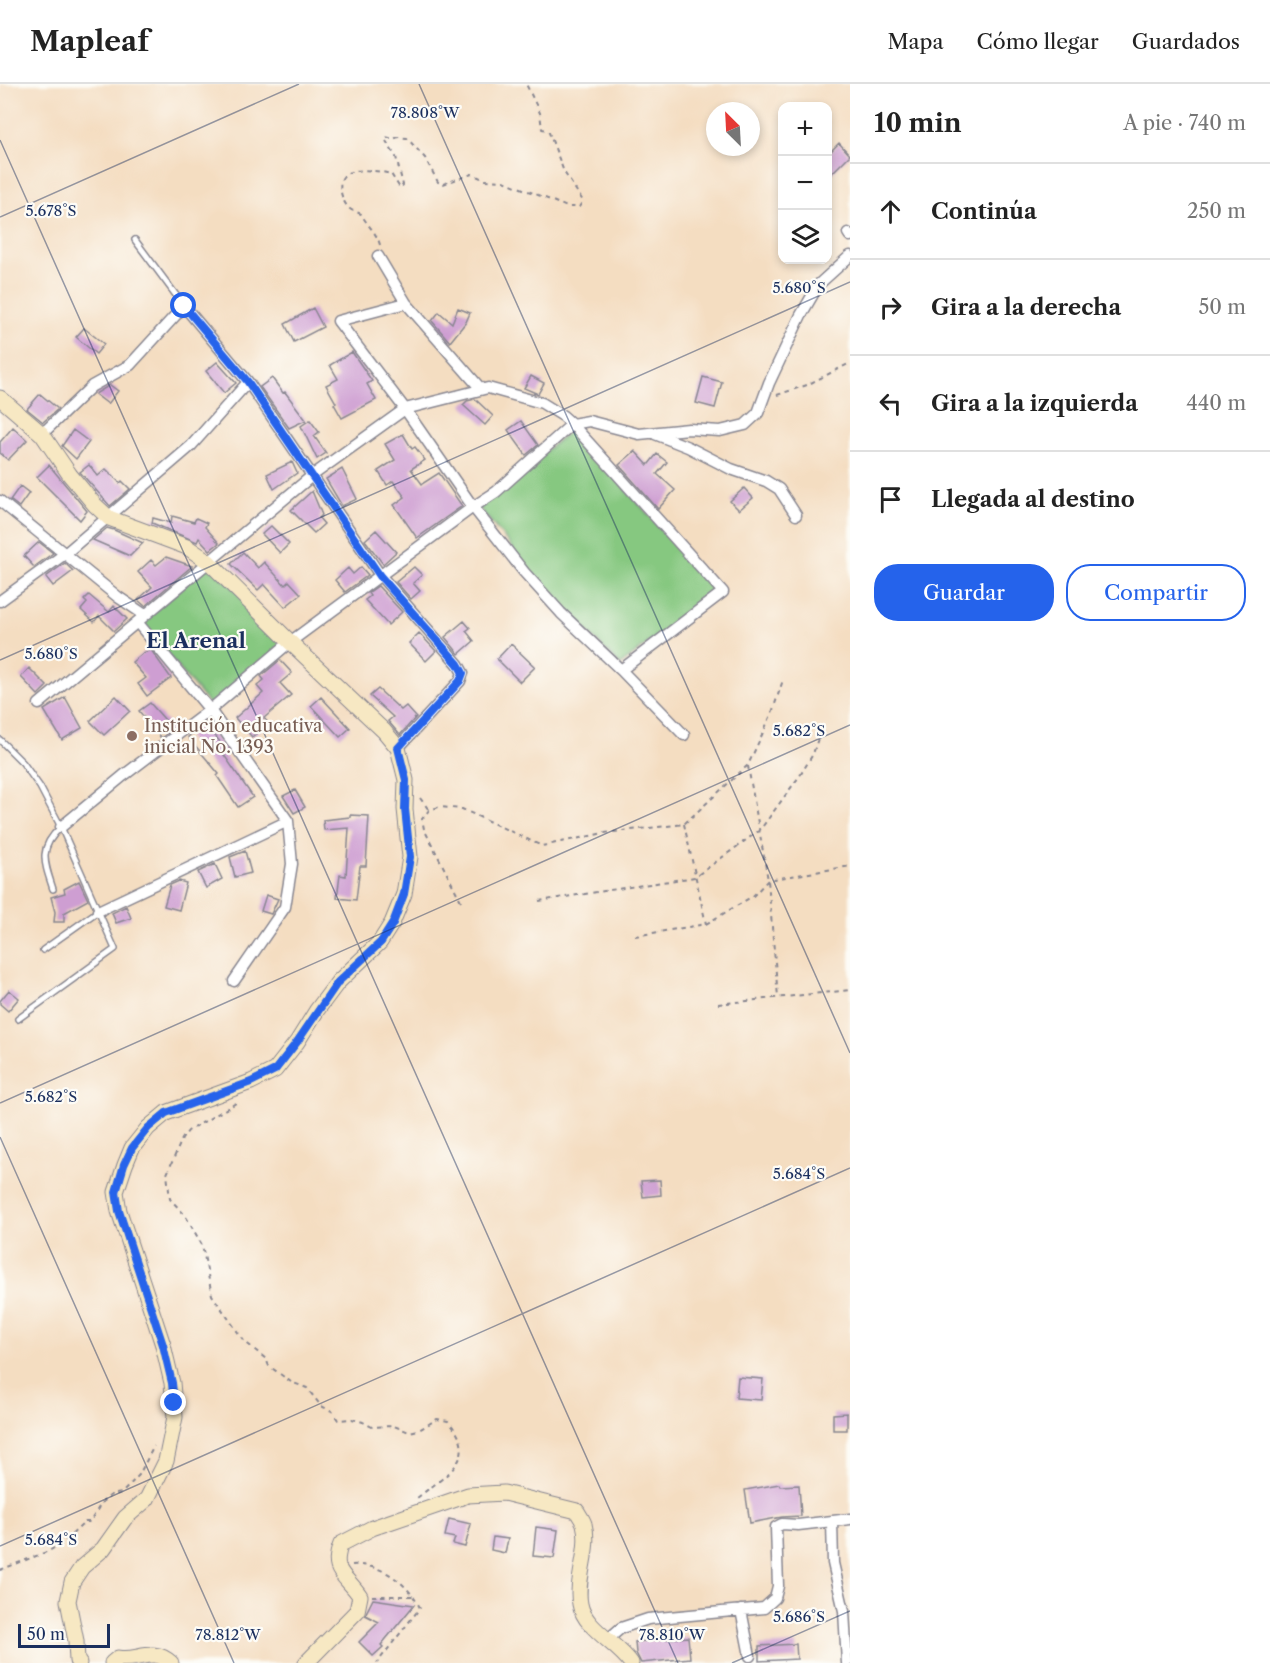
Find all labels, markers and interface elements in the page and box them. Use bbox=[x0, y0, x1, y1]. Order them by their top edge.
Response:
text: Mapleaf bbox=[30, 24, 149, 58]
text: Mapa bbox=[887, 29, 944, 54]
text: Cómo llegar bbox=[977, 29, 1099, 54]
text: Guardados bbox=[1132, 29, 1240, 54]
north arrow bbox=[706, 102, 760, 156]
map controls bbox=[778, 102, 832, 264]
button: + bbox=[778, 102, 832, 156]
text: 78.808°W bbox=[391, 103, 460, 122]
text: 10 min bbox=[874, 107, 962, 139]
text: A pie · 740 m bbox=[1123, 111, 1246, 135]
button: − bbox=[778, 156, 832, 210]
icon: ahead bbox=[874, 195, 907, 228]
text: Continúa bbox=[931, 198, 1037, 225]
text: 250 m bbox=[1187, 199, 1246, 223]
text: 5.678°S bbox=[26, 201, 76, 220]
button: layers bbox=[778, 210, 832, 264]
text: 5.680°S bbox=[772, 278, 826, 297]
icon: right bbox=[874, 291, 907, 324]
route start bbox=[170, 292, 196, 318]
text: Gira a la derecha bbox=[931, 294, 1121, 321]
text: 50 m bbox=[1199, 295, 1246, 319]
icon: left bbox=[874, 387, 907, 420]
text: Gira a la izquierda bbox=[931, 390, 1138, 417]
text: 440 m bbox=[1186, 391, 1246, 415]
icon: arrive bbox=[874, 483, 907, 516]
text: Llegada al destino bbox=[931, 486, 1135, 513]
button: Guardar bbox=[874, 564, 1054, 621]
button: Compartir bbox=[1066, 564, 1246, 621]
district label: El Arenal bbox=[146, 628, 246, 653]
text: 5.680°S bbox=[24, 644, 78, 663]
place label: Institución educativa inicial No. 1393 bbox=[144, 715, 323, 758]
text: 5.682°S bbox=[773, 721, 825, 740]
marker: Institución educativa inicial No. 1393 bbox=[125, 729, 139, 743]
text: 5.682°S bbox=[25, 1087, 77, 1106]
text: 5.684°S bbox=[773, 1164, 825, 1183]
route end bbox=[160, 1389, 186, 1415]
text: 5.684°S bbox=[25, 1530, 77, 1549]
text: 5.686°S bbox=[773, 1607, 825, 1626]
scale bar bbox=[18, 1621, 110, 1648]
text: 50 m bbox=[27, 1624, 65, 1644]
text: 78.812°W bbox=[195, 1625, 261, 1644]
text: 78.810°W bbox=[639, 1625, 706, 1644]

